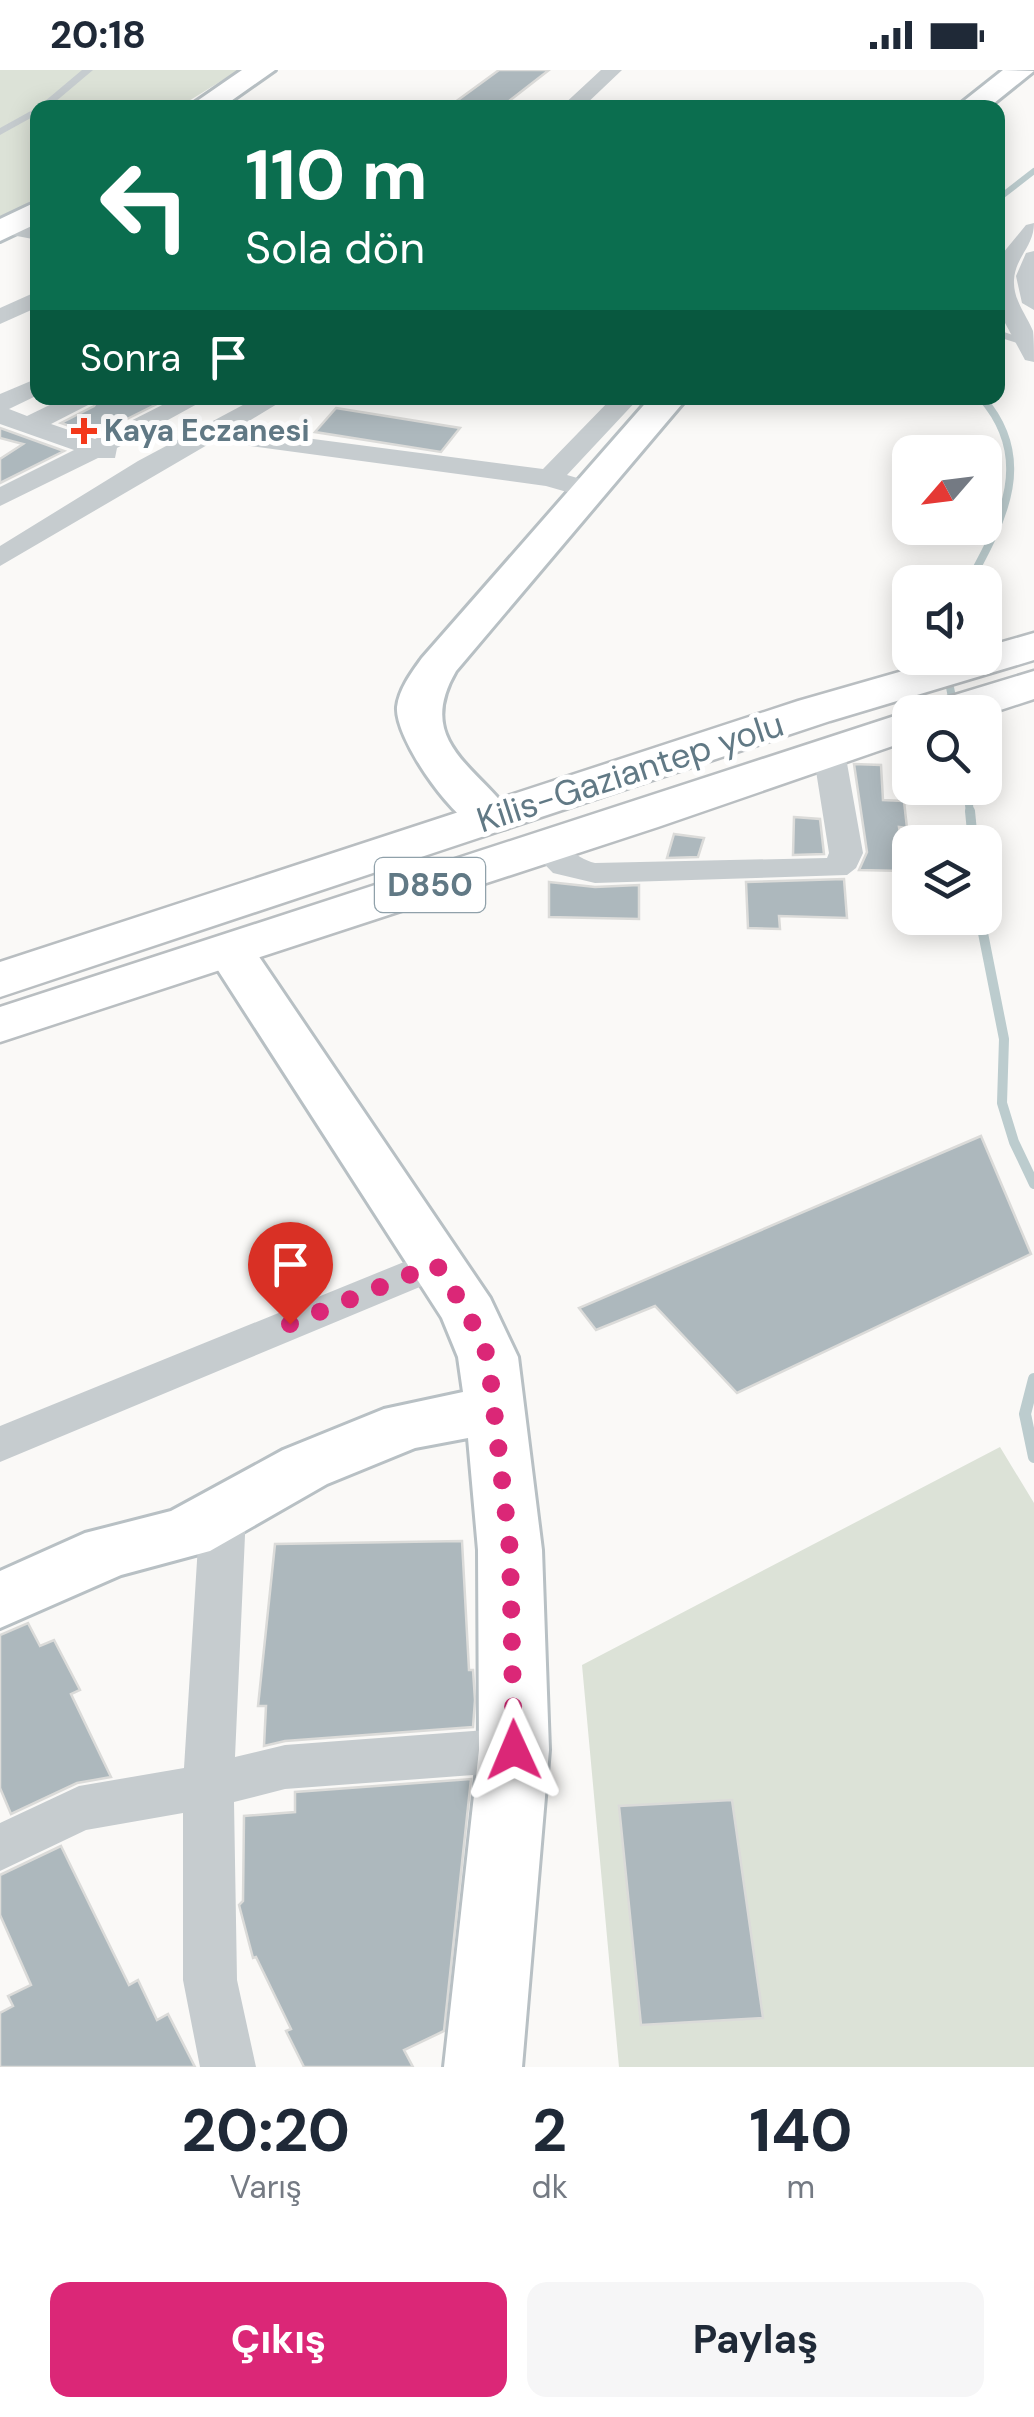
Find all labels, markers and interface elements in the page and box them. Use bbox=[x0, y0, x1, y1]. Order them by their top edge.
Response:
text: 20:18 bbox=[50, 10, 146, 60]
text: 110 m bbox=[245, 130, 428, 221]
icon: left bbox=[80, 140, 210, 270]
text: Sola dön bbox=[245, 218, 425, 277]
icon: arrive bbox=[201, 330, 256, 385]
text: Sonra bbox=[80, 333, 181, 383]
place label: Kaya Eczanesi bbox=[104, 411, 310, 450]
marker: Kaya Eczanesi bbox=[73, 420, 95, 442]
north arrow bbox=[892, 435, 1002, 545]
map controls bbox=[892, 435, 1002, 935]
button: sound bbox=[892, 565, 1002, 675]
button: search bbox=[892, 695, 1002, 805]
street label: Kilis-Gaziantep yolu bbox=[471, 701, 789, 843]
button: layers bbox=[892, 825, 1002, 935]
road number: D850 bbox=[375, 858, 485, 912]
pin bbox=[248, 1222, 333, 1325]
icon: arrive bbox=[263, 1237, 318, 1292]
position arrow bbox=[462, 1698, 566, 1802]
text: 20:20 bbox=[182, 2091, 350, 2170]
text: 2 bbox=[532, 2091, 567, 2170]
text: 140 bbox=[749, 2091, 852, 2170]
text: Varış bbox=[230, 2166, 302, 2208]
text: dk bbox=[532, 2166, 568, 2208]
text: m bbox=[787, 2166, 815, 2208]
button: Çıkış bbox=[50, 2282, 507, 2397]
button: Paylaş bbox=[527, 2282, 984, 2397]

